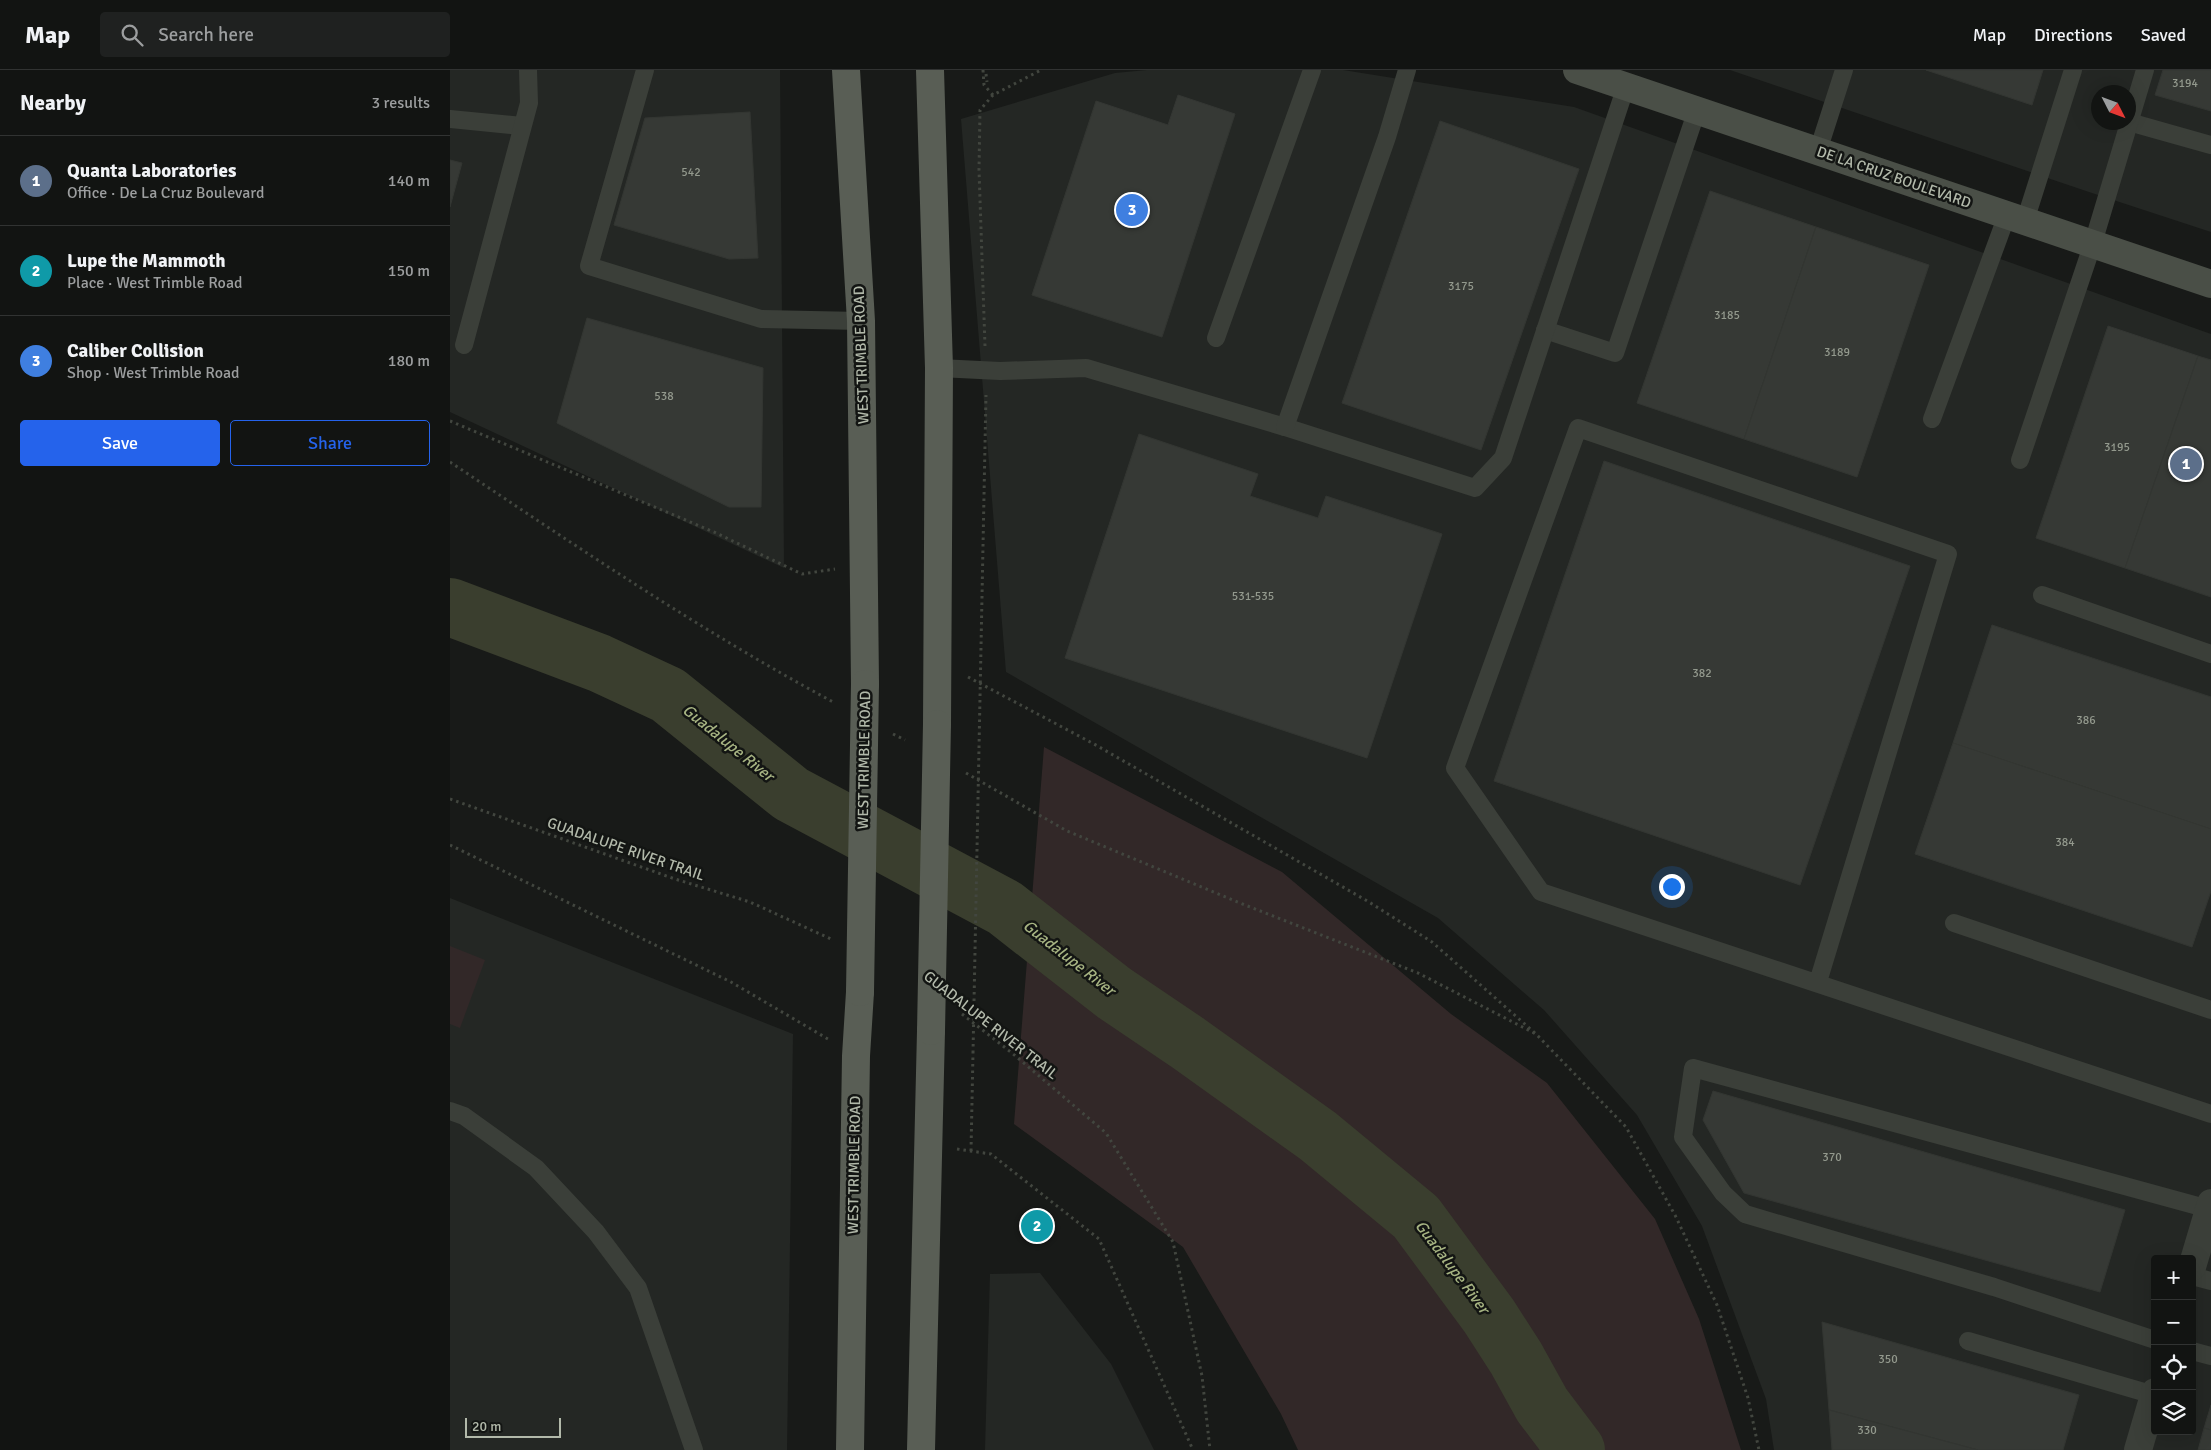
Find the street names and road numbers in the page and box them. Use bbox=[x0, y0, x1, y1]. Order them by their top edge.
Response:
street label: DE LA CRUZ BOULEVARD bbox=[1815, 142, 1973, 212]
street label: WEST TRIMBLE ROAD bbox=[850, 285, 872, 425]
street label: WEST TRIMBLE ROAD bbox=[854, 691, 874, 829]
street label: GUADALUPE RIVER TRAIL bbox=[545, 814, 707, 885]
street label: GUADALUPE RIVER TRAIL bbox=[920, 967, 1062, 1083]
street label: WEST TRIMBLE ROAD bbox=[844, 1096, 864, 1234]

